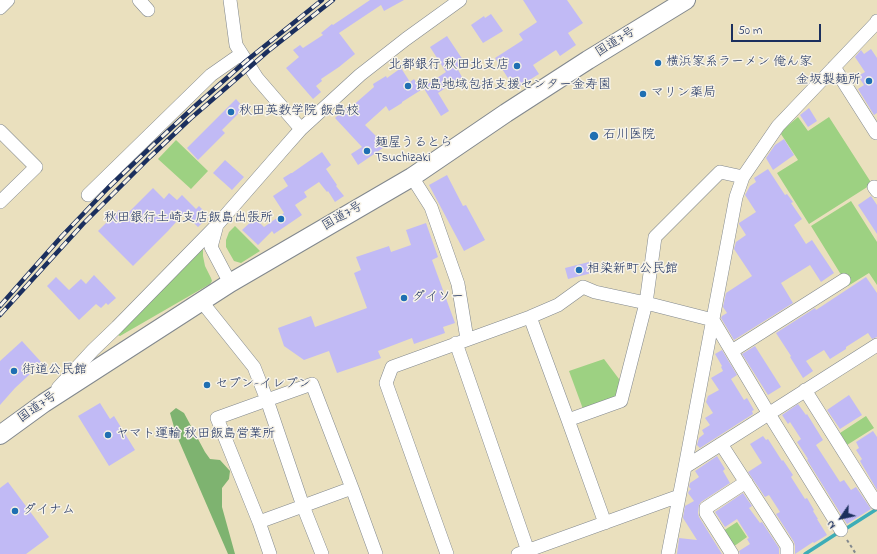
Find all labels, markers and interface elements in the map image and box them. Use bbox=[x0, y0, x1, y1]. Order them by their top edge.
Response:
scale bar bbox=[733, 16, 823, 42]
text: 50 m bbox=[738, 22, 762, 40]
street label: 国道7号 bbox=[593, 25, 639, 61]
place label: 横浜家系ラーメン 俺ん家 bbox=[666, 55, 812, 71]
place label: 北都銀行 秋田北支店 bbox=[389, 58, 509, 74]
marker: 横浜家系ラーメン 俺ん家 bbox=[653, 58, 663, 68]
marker: 北都銀行 秋田北支店 bbox=[512, 61, 522, 71]
place label: 金坂製麺所 bbox=[796, 73, 861, 89]
marker: 金坂製麺所 bbox=[864, 76, 874, 86]
place label: 飯島地域包括支援センター金寿園 bbox=[416, 78, 611, 94]
marker: 飯島地域包括支援センター金寿園 bbox=[403, 81, 413, 91]
place label: マリン薬局 bbox=[651, 86, 716, 102]
marker: マリン薬局 bbox=[638, 89, 648, 99]
place label: 秋田英数学院 飯島校 bbox=[239, 104, 359, 120]
marker: 秋田英数学院 飯島校 bbox=[226, 107, 236, 117]
place label: 石川医院 bbox=[603, 128, 655, 144]
marker: 石川医院 bbox=[588, 130, 600, 142]
place label: 麺屋うるとら Tsuchizaki bbox=[375, 136, 453, 167]
marker: 麺屋うるとら Tsuchizaki bbox=[362, 146, 372, 156]
street label: 国道7号 bbox=[320, 199, 366, 235]
place label: 秋田銀行土崎支店飯島出張所 bbox=[104, 211, 273, 227]
marker: 秋田銀行土崎支店飯島出張所 bbox=[276, 214, 286, 224]
place label: 相染新町公民館 bbox=[587, 262, 678, 278]
marker: 相染新町公民館 bbox=[574, 265, 584, 275]
place label: ダイソー bbox=[412, 290, 464, 306]
marker: ダイソー bbox=[399, 293, 409, 303]
place label: 街道公民館 bbox=[22, 363, 87, 379]
marker: 街道公民館 bbox=[9, 366, 19, 376]
place label: セブン-イレブン bbox=[215, 377, 311, 393]
marker: セブン-イレブン bbox=[202, 380, 212, 390]
street label: 国道7号 bbox=[15, 389, 61, 427]
place label: ヤマト運輸 秋田飯島営業所 bbox=[116, 427, 275, 443]
marker: ヤマト運輸 秋田飯島営業所 bbox=[103, 430, 113, 440]
north arrow bbox=[821, 498, 861, 538]
place label: ダイナム bbox=[23, 503, 75, 519]
marker: ダイナム bbox=[10, 506, 20, 516]
text: N bbox=[822, 517, 840, 532]

